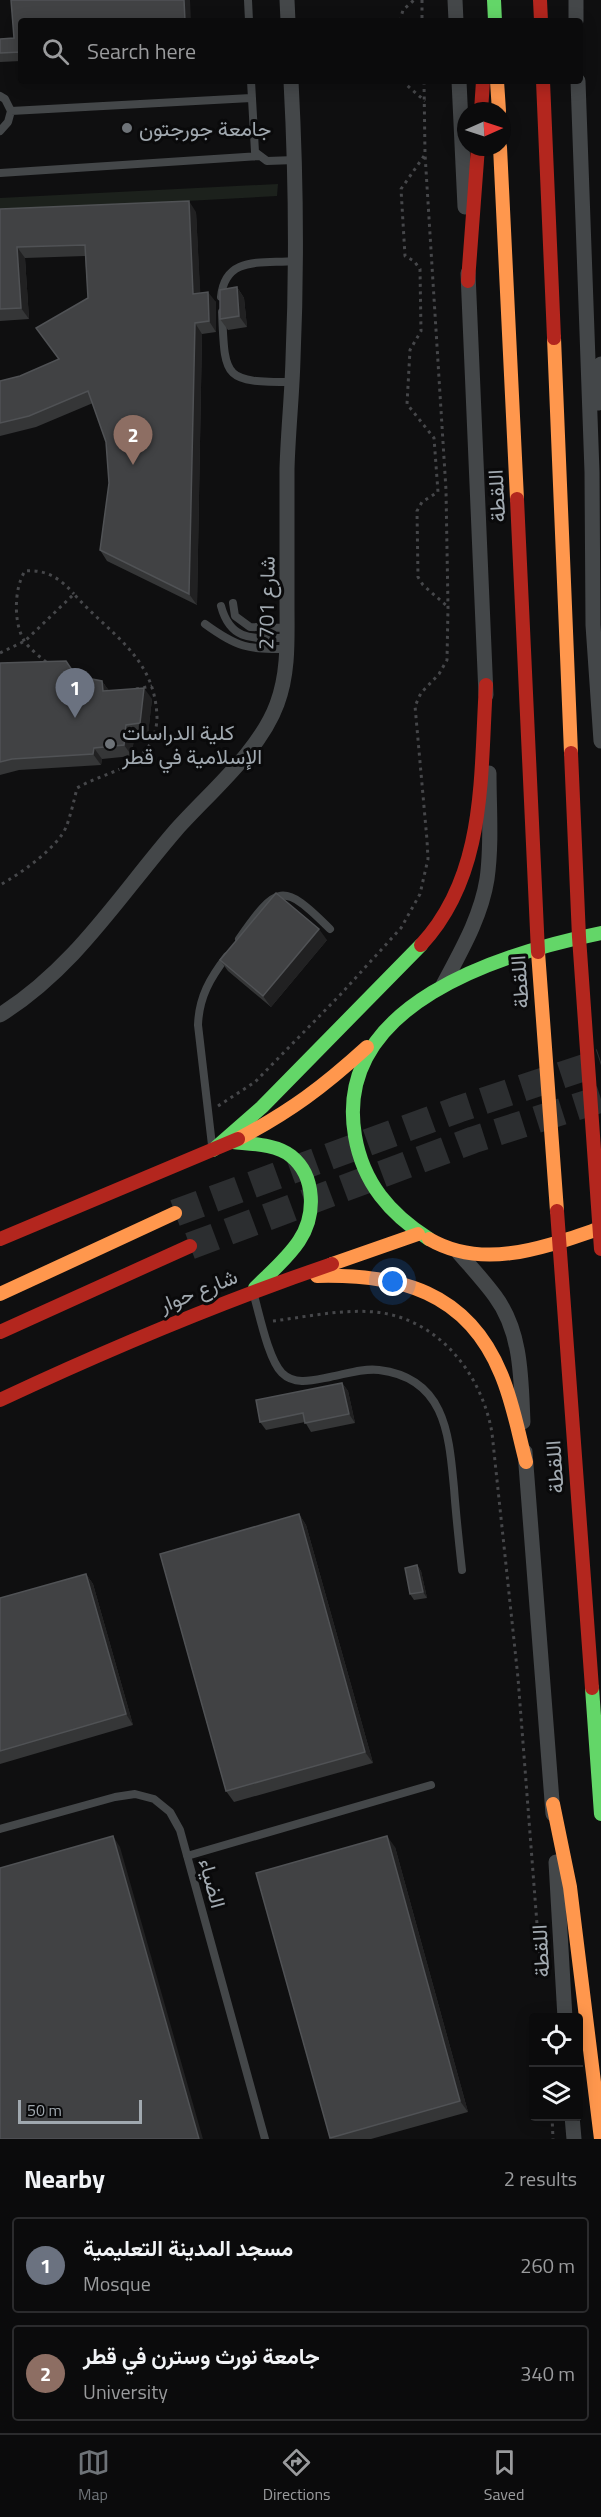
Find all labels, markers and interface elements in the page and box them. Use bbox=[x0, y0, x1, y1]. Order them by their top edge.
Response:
search box bbox=[18, 18, 583, 84]
text: Search here bbox=[87, 34, 196, 68]
icon: search bbox=[39, 35, 72, 68]
north arrow bbox=[457, 102, 511, 156]
place label: جامعة جورجتون bbox=[139, 112, 271, 144]
marker: جامعة جورجتون bbox=[120, 121, 134, 135]
pin: 2 bbox=[114, 416, 152, 465]
street label: اللقطة bbox=[479, 469, 513, 523]
street label: شارع 2701 bbox=[249, 556, 283, 650]
pin: 1 bbox=[56, 668, 94, 718]
place label: كلية الدراسات الإسلامية في قطر bbox=[121, 716, 262, 774]
marker: كلية الدراسات الإسلامية في قطر bbox=[103, 737, 117, 751]
street label: اللقطة bbox=[501, 954, 537, 1010]
street label: شارع حوار bbox=[153, 1260, 242, 1321]
your location bbox=[378, 1267, 407, 1296]
street label: اللقطة bbox=[536, 1439, 572, 1495]
street label: الضياء bbox=[191, 1854, 235, 1912]
street label: اللقطة bbox=[523, 1924, 557, 1978]
map controls bbox=[529, 2013, 583, 2121]
button: locate bbox=[529, 2013, 583, 2067]
button: layers bbox=[529, 2067, 583, 2121]
scale bar bbox=[18, 2097, 142, 2124]
text: 50 m bbox=[27, 2098, 62, 2122]
text: Nearby bbox=[24, 2159, 105, 2198]
text: 2 results bbox=[504, 2163, 577, 2194]
text: مسجد المدينة التعليمية bbox=[83, 2231, 293, 2265]
text: 1 bbox=[40, 2250, 51, 2281]
text: 260 m bbox=[520, 2250, 575, 2281]
text: Mosque bbox=[83, 2268, 151, 2299]
text: جامعة نورث وسترن في قطر bbox=[83, 2339, 320, 2373]
text: 2 bbox=[40, 2358, 51, 2389]
text: 340 m bbox=[520, 2358, 575, 2389]
text: University bbox=[83, 2376, 168, 2407]
tab: Map bbox=[77, 2446, 110, 2506]
tab: Directions bbox=[263, 2446, 331, 2506]
tab: Saved bbox=[484, 2446, 524, 2506]

